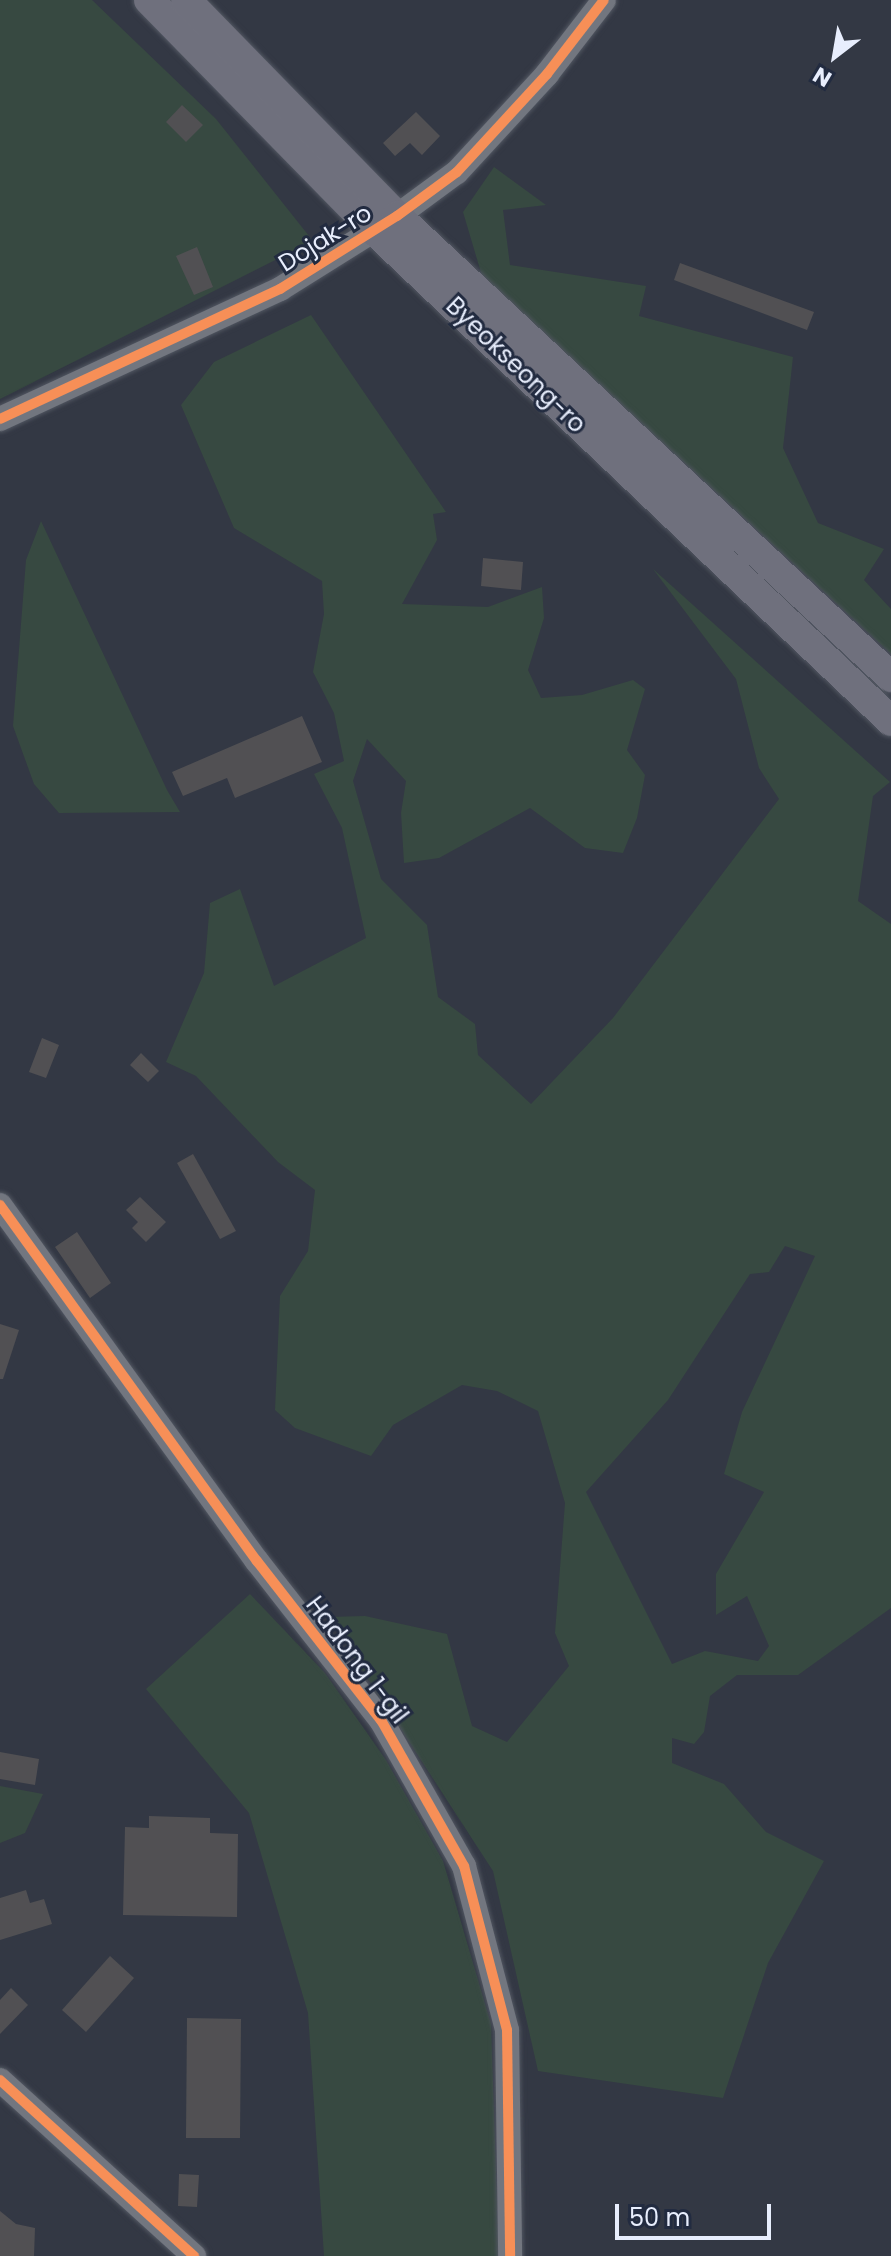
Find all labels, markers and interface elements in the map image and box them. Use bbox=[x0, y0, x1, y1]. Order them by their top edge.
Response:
north arrow bbox=[795, 16, 875, 96]
text: N bbox=[807, 59, 837, 95]
street label: Dojak-ro bbox=[273, 198, 377, 278]
street label: Byeokseong-ro bbox=[440, 291, 592, 439]
street label: Hadong 1-gil bbox=[300, 1591, 414, 1729]
scale bar bbox=[619, 2188, 775, 2238]
text: 50 m bbox=[629, 2201, 690, 2234]

